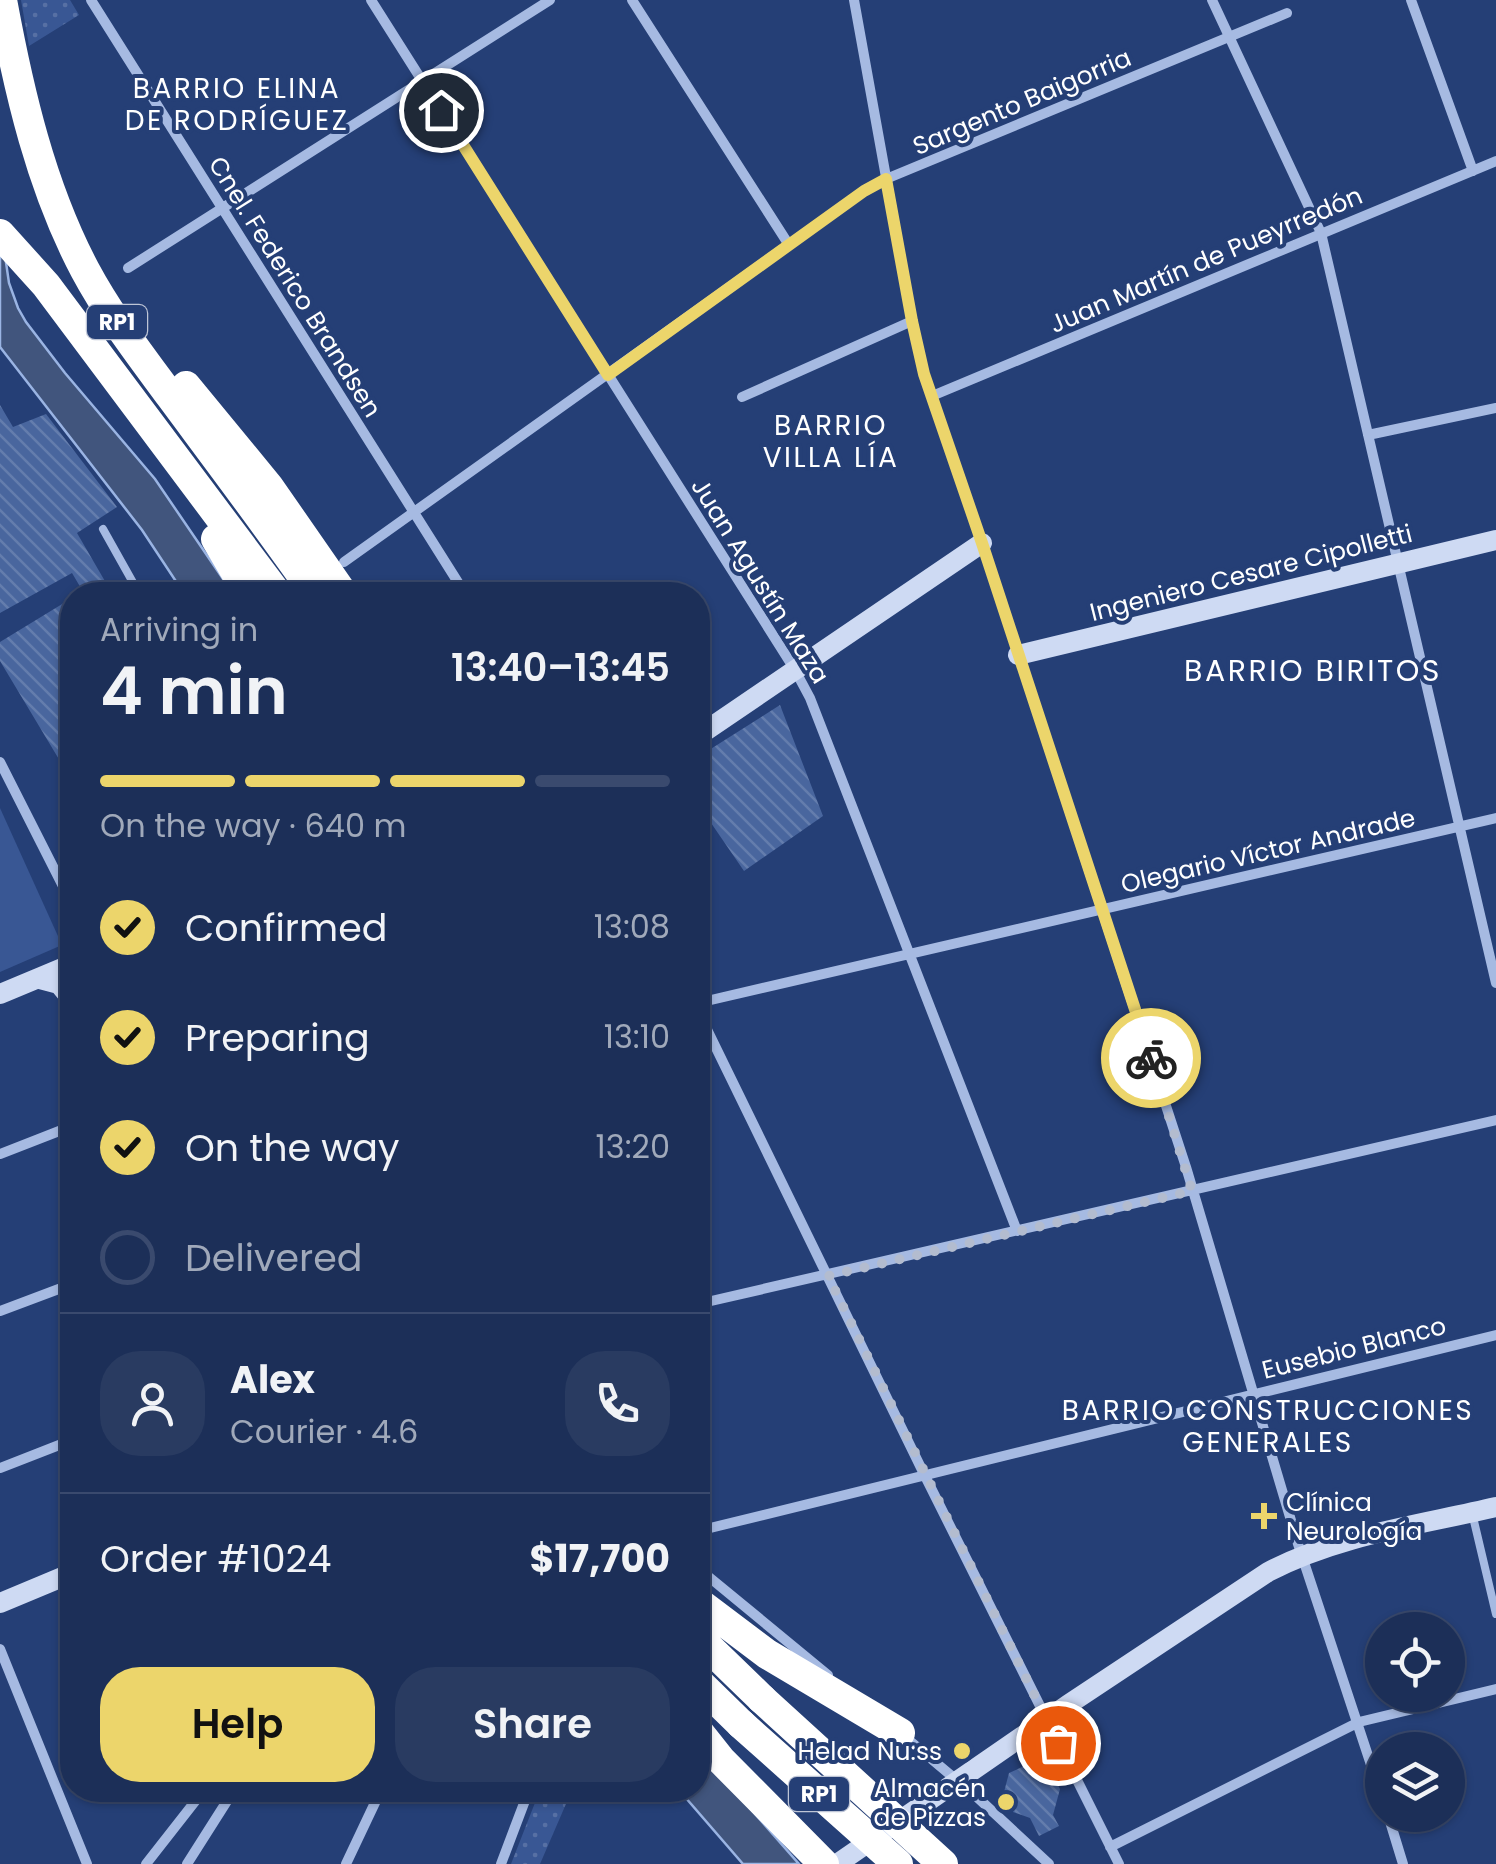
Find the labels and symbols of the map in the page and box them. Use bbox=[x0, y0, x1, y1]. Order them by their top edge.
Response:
street label: Sargento Baigorria bbox=[907, 40, 1137, 164]
pin bbox=[399, 68, 484, 153]
district label: BARRIO ELINA DE RODRÍGUEZ bbox=[125, 69, 349, 140]
street label: Cnel. Federico Brandsen bbox=[200, 150, 390, 424]
street label: Juan Martín de Pueyrredón bbox=[1044, 178, 1368, 342]
road number: RP1 bbox=[87, 305, 147, 339]
district label: BARRIO VILLA LÍA bbox=[763, 406, 899, 477]
street label: Juan Agustín Maza bbox=[683, 472, 837, 690]
street label: Ingeniero Cesare Cipolletti bbox=[1086, 516, 1416, 630]
district label: BARRIO BIRITOS bbox=[1184, 649, 1442, 692]
street label: Olegario Víctor Andrade bbox=[1117, 800, 1419, 902]
courier bbox=[1101, 1008, 1201, 1108]
street label: Eusebio Blanco bbox=[1258, 1308, 1450, 1388]
district label: BARRIO CONSTRUCCIONES GENERALES bbox=[1062, 1391, 1474, 1462]
place label: Clínica Neurología bbox=[1286, 1485, 1423, 1549]
marker: Clínica Neurología bbox=[1251, 1503, 1277, 1529]
pin bbox=[1016, 1701, 1101, 1786]
place label: Helad Nu:ss bbox=[798, 1734, 942, 1769]
marker: Helad Nu:ss bbox=[951, 1740, 973, 1762]
place label: Almacén de Pizzas bbox=[874, 1771, 986, 1835]
road number: RP1 bbox=[789, 1777, 849, 1811]
marker: Almacén de Pizzas bbox=[995, 1791, 1017, 1813]

